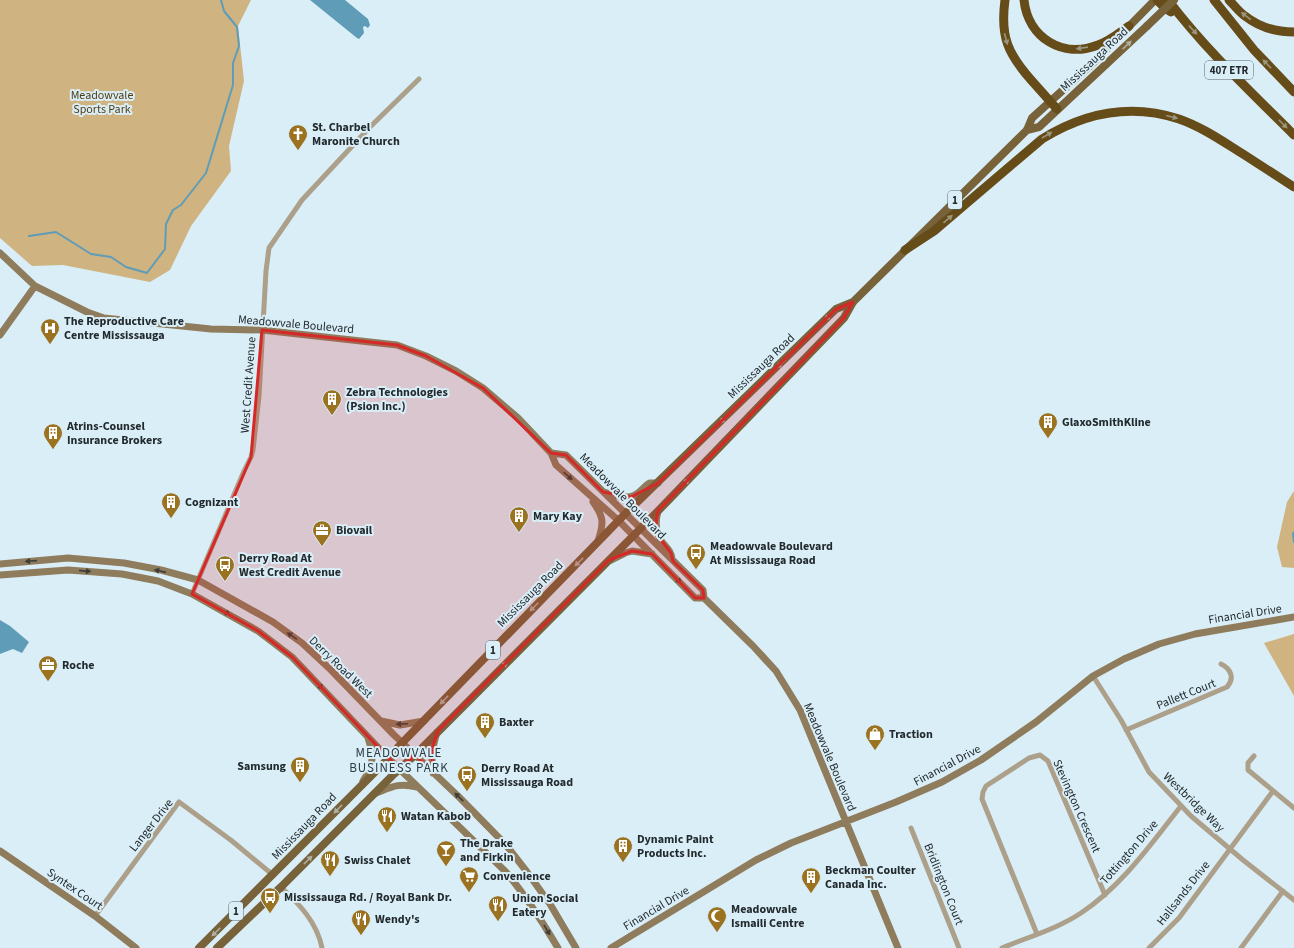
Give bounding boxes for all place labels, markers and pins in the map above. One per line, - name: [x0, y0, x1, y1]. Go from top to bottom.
- place label: St. Charbel Maronite Church: [312, 119, 400, 150]
- church icon: St. Charbel Maronite Church: [287, 123, 309, 151]
- place label: The Reproductive Care Centre Mississauga: [64, 313, 184, 344]
- hospital icon: The Reproductive Care Centre Mississauga: [39, 317, 61, 345]
- place label: Zebra Technologies (Psion Inc.): [346, 384, 448, 415]
- building icon: Zebra Technologies (Psion Inc.): [321, 388, 343, 416]
- building icon: GlaxoSmithKline: [1037, 411, 1059, 439]
- place label: GlaxoSmithKline: [1062, 414, 1151, 431]
- place label: Atrins-Counsel Insurance Brokers: [66, 418, 162, 449]
- building icon: Atrins-Counsel Insurance Brokers: [42, 422, 64, 450]
- building icon: Cognizant: [160, 491, 182, 519]
- place label: Cognizant: [185, 494, 239, 511]
- building icon: Mary Kay: [508, 505, 530, 533]
- place label: Mary Kay: [533, 508, 583, 525]
- office icon: Biovail: [311, 519, 333, 547]
- place label: Biovail: [336, 522, 373, 539]
- place label: Meadowvale Boulevard At Mississauga Road: [709, 538, 833, 569]
- bus stop icon: Meadowvale Boulevard At Mississauga Road: [685, 542, 707, 570]
- place label: Derry Road At West Credit Avenue: [239, 550, 341, 581]
- bus stop icon: Derry Road At West Credit Avenue: [214, 554, 236, 582]
- office icon: Roche: [37, 654, 59, 682]
- place label: Roche: [62, 657, 95, 674]
- building icon: Baxter: [474, 711, 496, 739]
- place label: Baxter: [499, 714, 534, 731]
- shop icon: Traction: [864, 723, 886, 751]
- place label: Traction: [889, 726, 933, 743]
- building icon: Samsung: [289, 755, 311, 783]
- place label: Samsung: [237, 758, 287, 775]
- place label: Derry Road At Mississauga Road: [481, 760, 573, 791]
- bus stop icon: Derry Road At Mississauga Road: [456, 764, 478, 792]
- restaurant icon: Watan Kabob: [376, 805, 398, 833]
- place label: Watan Kabob: [401, 808, 471, 825]
- place label: Dynamic Paint Products Inc.: [637, 831, 714, 862]
- place label: The Drake and Firkin: [460, 835, 514, 866]
- building icon: Dynamic Paint Products Inc.: [612, 835, 634, 863]
- bar icon: The Drake and Firkin: [435, 839, 457, 867]
- restaurant icon: Swiss Chalet: [319, 849, 341, 877]
- place label: Swiss Chalet: [344, 852, 411, 869]
- place label: Beckman Coulter Canada Inc.: [825, 862, 916, 893]
- supermarket icon: Convenience: [458, 865, 480, 893]
- building icon: Beckman Coulter Canada Inc.: [800, 866, 822, 894]
- place label: Convenience: [483, 868, 551, 885]
- bus stop icon: Mississauga Rd. / Royal Bank Dr.: [259, 886, 281, 914]
- place label: Mississauga Rd. / Royal Bank Dr.: [284, 889, 452, 906]
- place label: Union Social Eatery: [512, 890, 579, 921]
- restaurant icon: Union Social Eatery: [487, 894, 509, 922]
- place label: Meadowvale Ismaili Centre: [731, 901, 805, 932]
- mosque icon: Meadowvale Ismaili Centre: [706, 905, 728, 933]
- restaurant icon: Wendy's: [350, 908, 372, 936]
- place label: Wendy's: [375, 911, 420, 928]

